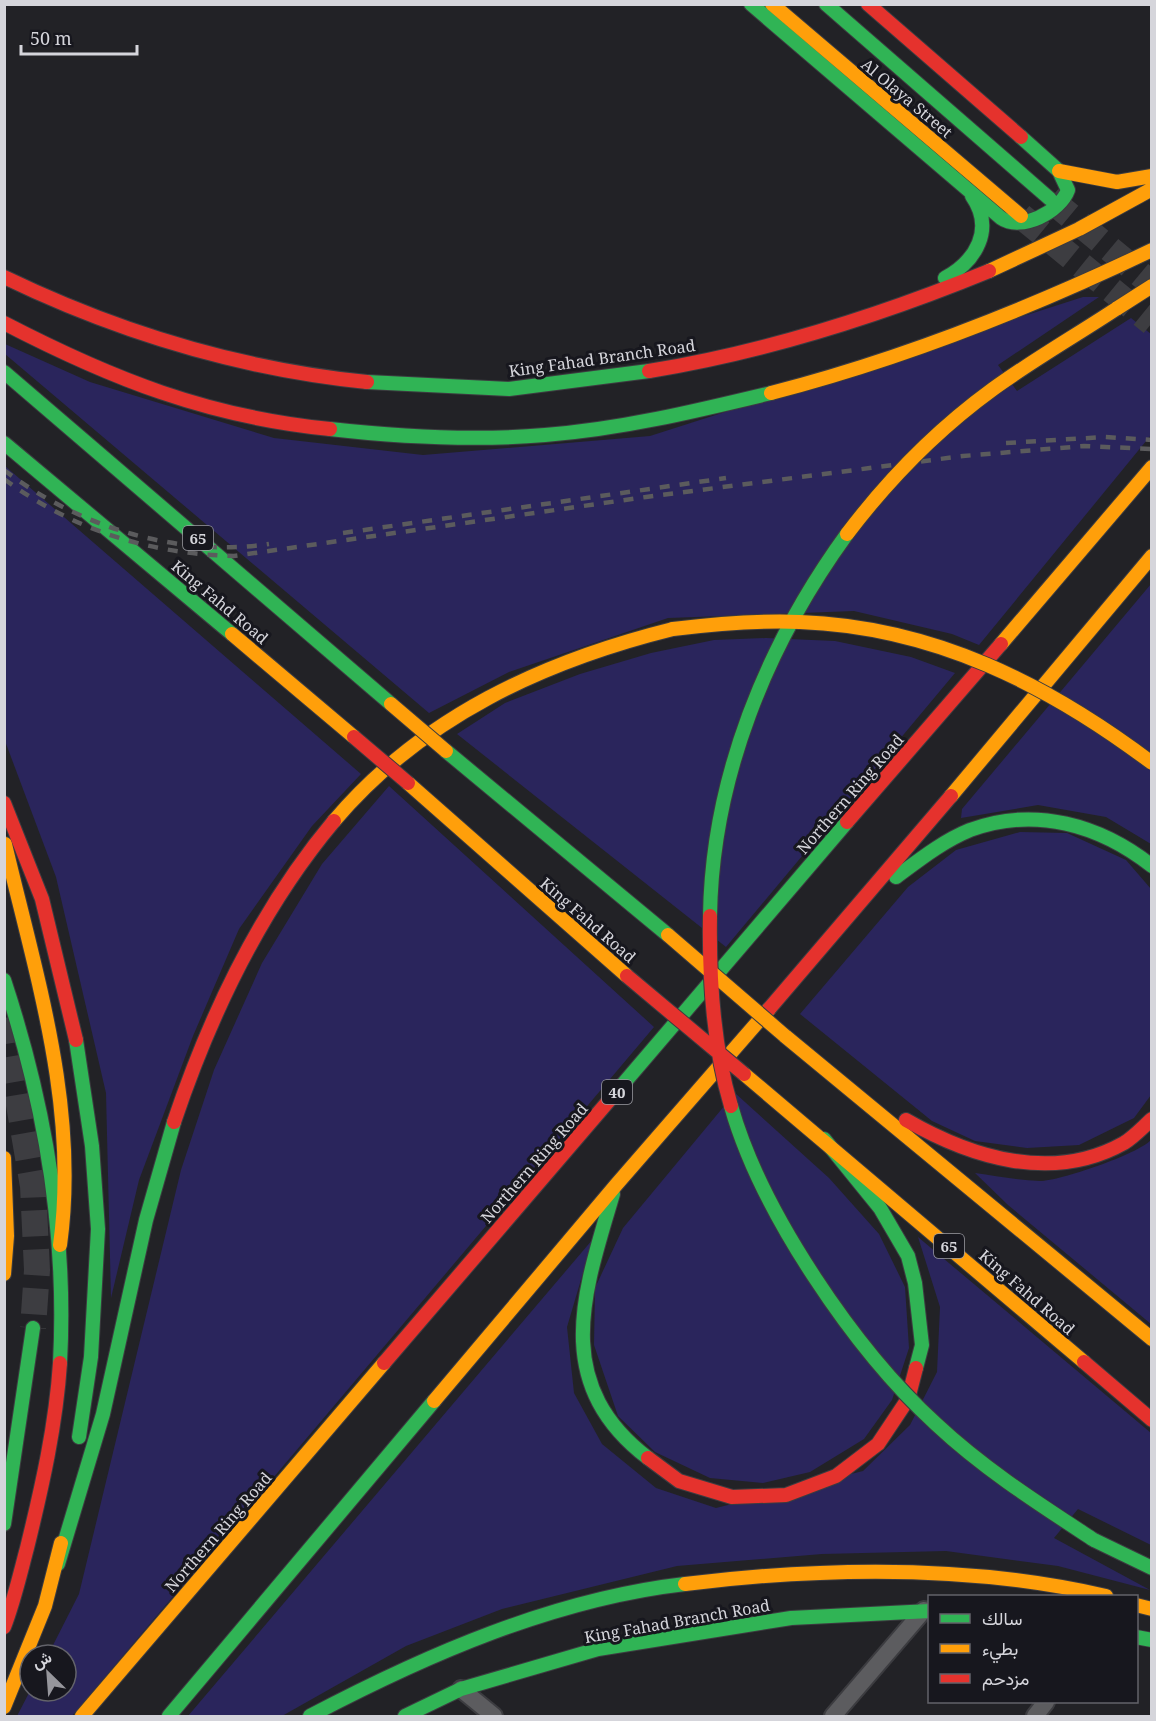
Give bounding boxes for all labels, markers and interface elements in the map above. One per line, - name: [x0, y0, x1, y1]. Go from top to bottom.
- scale bar: [21, 18, 136, 56]
- text: 50 m: [30, 26, 72, 50]
- street label: Al Olaya Street: [857, 53, 958, 143]
- street label: King Fahad Branch Road: [507, 334, 697, 382]
- road number: 65: [183, 526, 213, 550]
- street label: King Fahd Road: [167, 555, 273, 649]
- street label: Northern Ring Road: [792, 729, 908, 859]
- street label: King Fahd Road: [536, 872, 641, 968]
- road number: 40: [602, 1080, 632, 1104]
- street label: Northern Ring Road: [476, 1098, 592, 1228]
- road number: 65: [934, 1234, 964, 1258]
- street label: King Fahd Road: [975, 1244, 1080, 1340]
- street label: Northern Ring Road: [160, 1467, 276, 1597]
- street label: King Fahad Branch Road: [582, 1594, 772, 1648]
- legend: [928, 1595, 1138, 1703]
- text: سالك: [982, 1606, 1022, 1630]
- text: بطيء: [982, 1636, 1018, 1664]
- north arrow: [18, 1643, 78, 1703]
- text: ش: [28, 1645, 55, 1673]
- text: مزدحم: [982, 1666, 1029, 1691]

